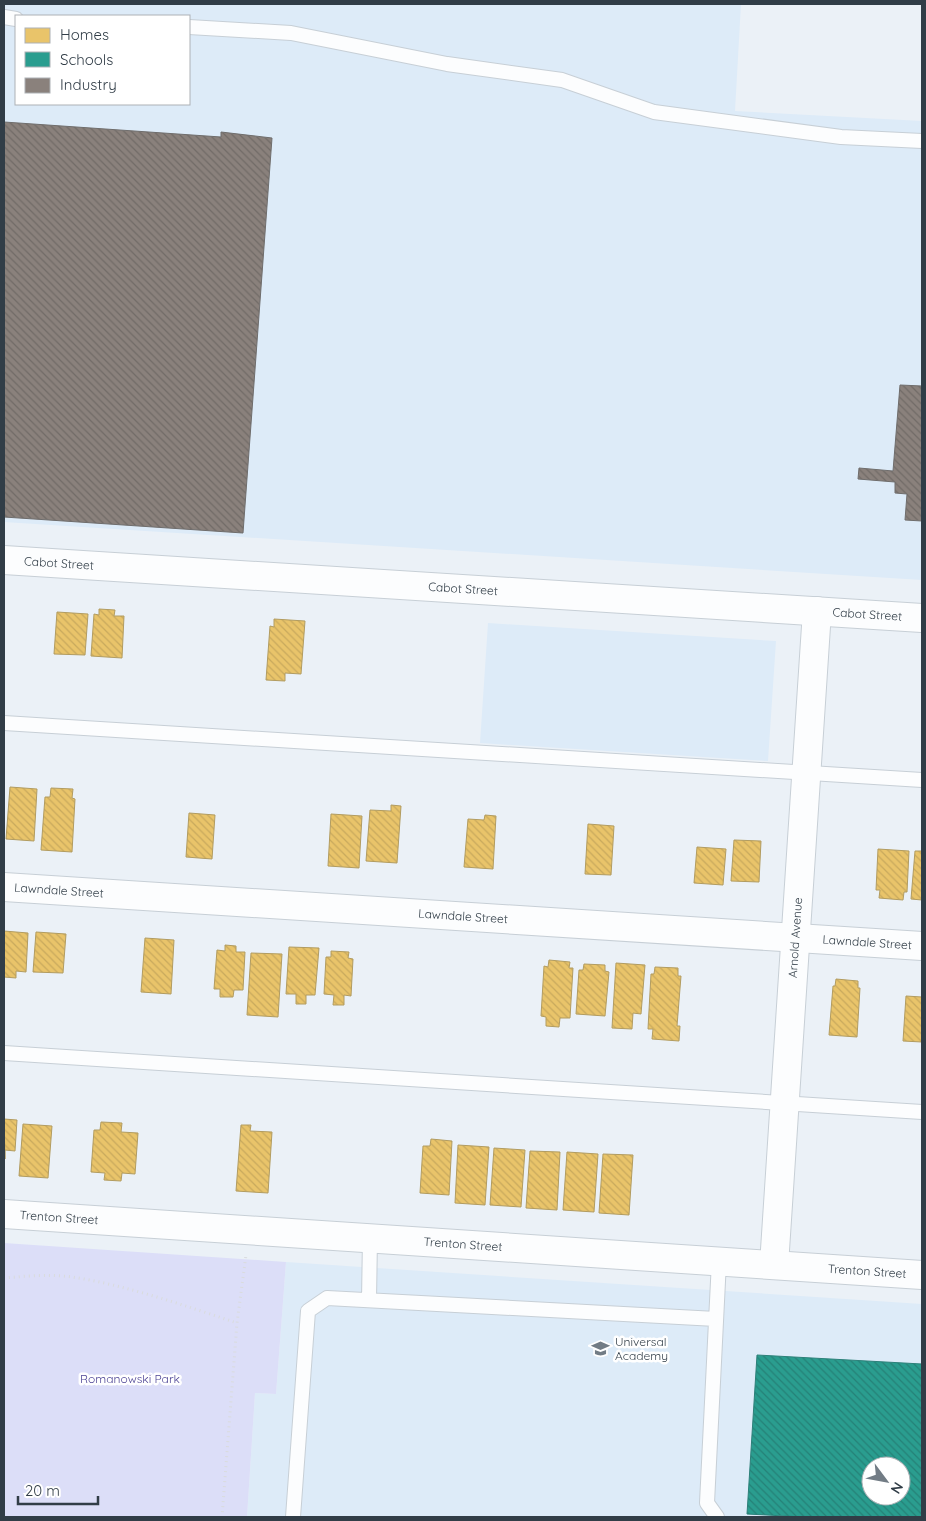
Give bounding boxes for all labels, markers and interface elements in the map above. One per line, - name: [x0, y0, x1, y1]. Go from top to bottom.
- legend: [15, 15, 190, 105]
- text: Homes: [60, 25, 109, 44]
- text: Schools: [60, 50, 113, 69]
- text: Industry: [60, 75, 117, 94]
- street label: Cabot Street: [24, 553, 94, 573]
- street label: Cabot Street: [428, 579, 498, 598]
- street label: Cabot Street: [832, 604, 903, 624]
- street label: Lawndale Street: [14, 880, 104, 900]
- street label: Arnold Avenue: [785, 897, 805, 979]
- street label: Lawndale Street: [418, 906, 508, 926]
- street label: Lawndale Street: [822, 932, 912, 952]
- street label: Trenton Street: [19, 1207, 99, 1227]
- street label: Trenton Street: [423, 1234, 503, 1254]
- street label: Trenton Street: [827, 1261, 907, 1281]
- place label: Universal Academy: [615, 1334, 668, 1363]
- school or university icon: Universal Academy: [591, 1339, 611, 1359]
- park label: Romanowski Park: [80, 1371, 180, 1386]
- north arrow: [861, 1456, 911, 1506]
- scale bar: [18, 1474, 98, 1506]
- text: N: [887, 1479, 907, 1497]
- text: 20 m: [25, 1481, 60, 1500]

